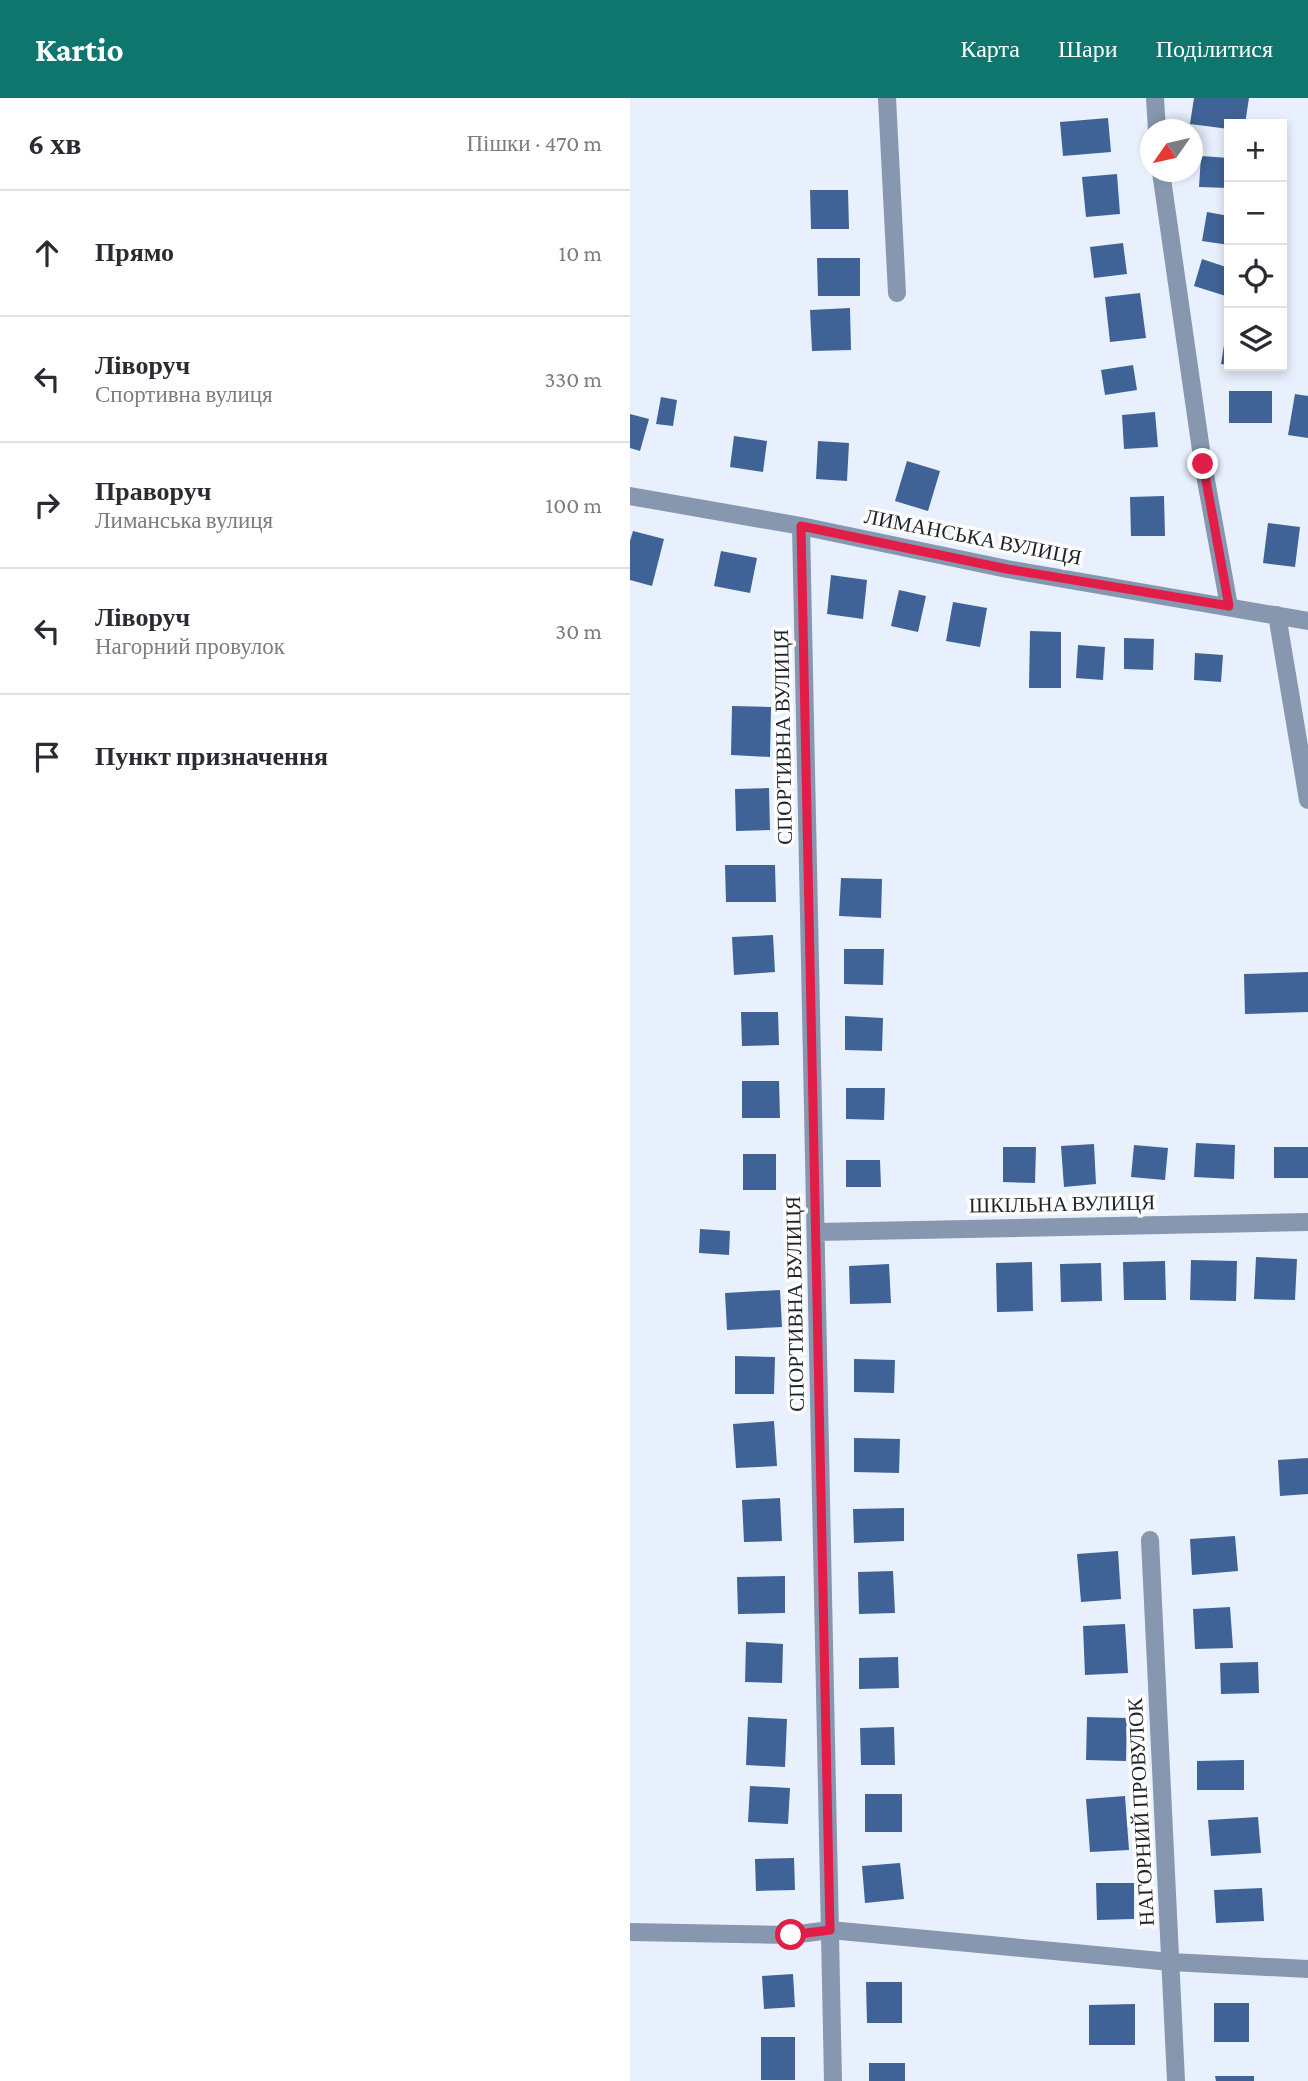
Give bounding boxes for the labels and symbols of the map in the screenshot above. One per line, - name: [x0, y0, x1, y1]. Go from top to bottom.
- north arrow: [1140, 119, 1203, 182]
- route end: [1187, 448, 1218, 479]
- street label: ЛИМАНСЬКА ВУЛИЦЯ: [862, 504, 1084, 570]
- street label: СПОРТИВНА ВУЛИЦЯ: [769, 629, 797, 845]
- street label: ШКІЛЬНА ВУЛИЦЯ: [969, 1190, 1155, 1218]
- street label: СПОРТИВНА ВУЛИЦЯ: [781, 1196, 809, 1412]
- street label: НАГОРНИЙ ПРОВУЛОК: [1123, 1696, 1159, 1927]
- route start: [775, 1919, 806, 1950]

